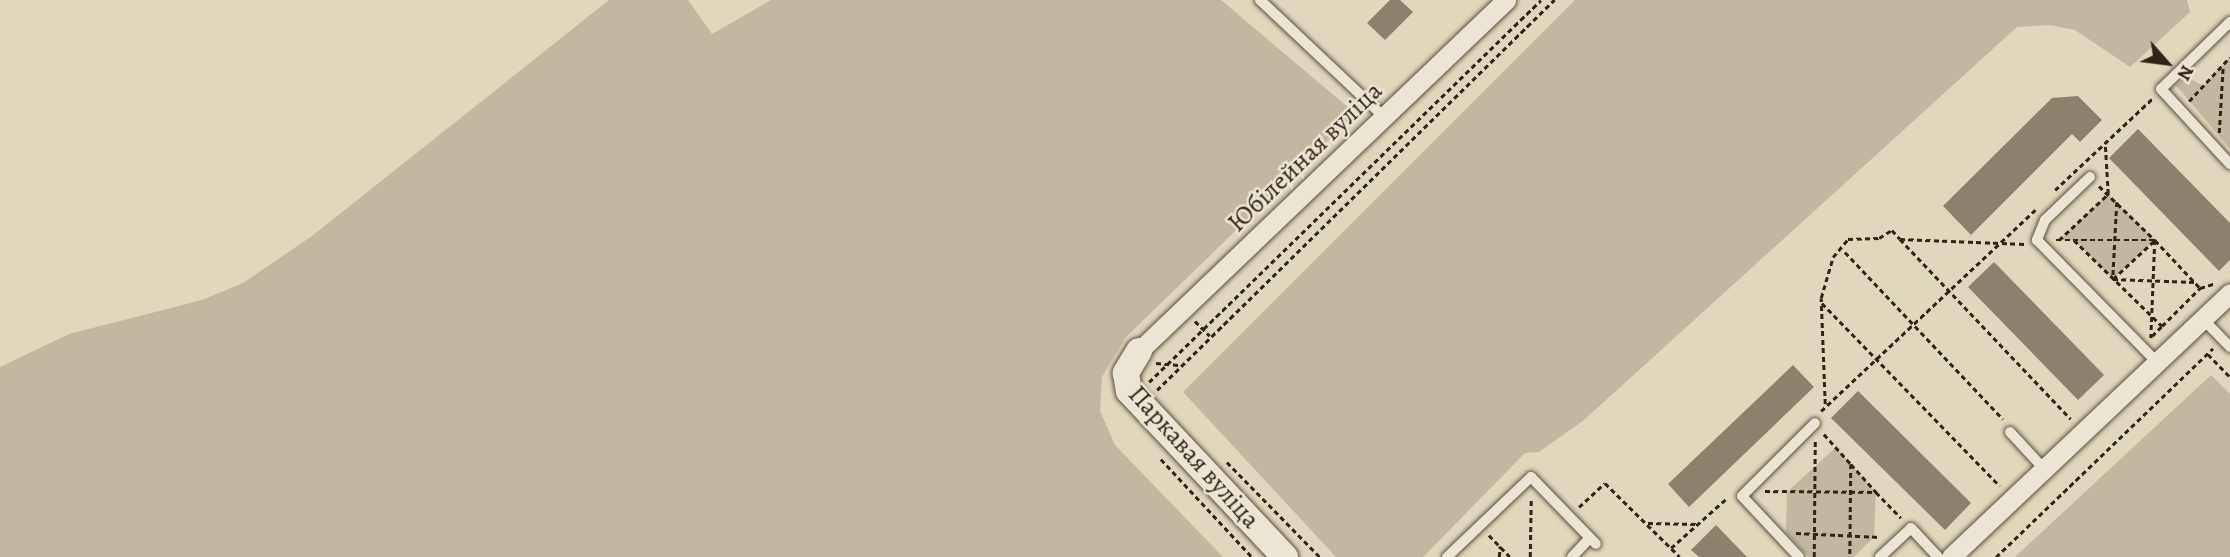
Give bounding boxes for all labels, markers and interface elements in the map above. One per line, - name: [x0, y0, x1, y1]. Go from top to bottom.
- north arrow: [2132, 28, 2202, 98]
- text: N: [2171, 61, 2200, 85]
- street label: Юбілейная вуліца: [1221, 75, 1389, 239]
- street label: Паркавая вуліца: [1122, 379, 1266, 535]

